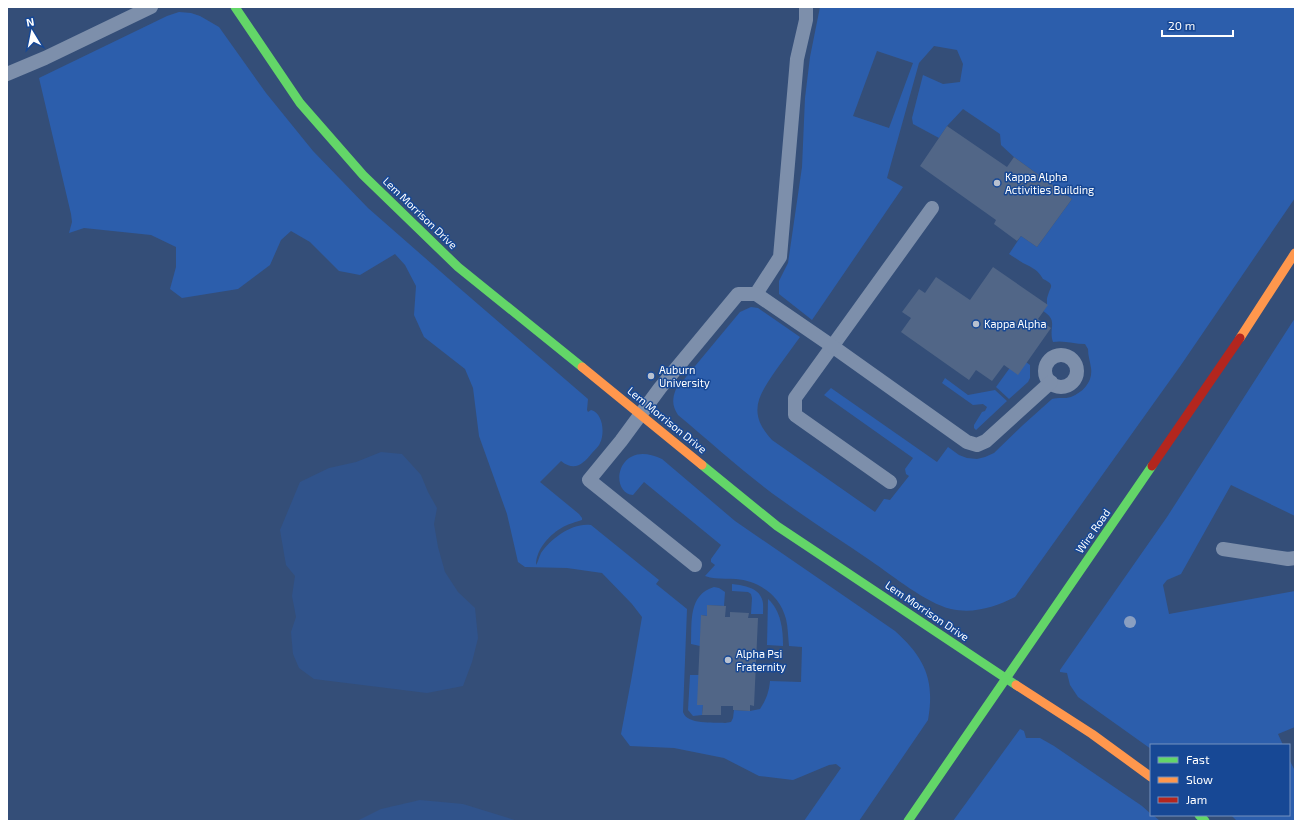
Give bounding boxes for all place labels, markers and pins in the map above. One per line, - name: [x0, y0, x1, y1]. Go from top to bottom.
- place label: Kappa Alpha Activities Building: [1005, 170, 1094, 196]
- marker: Kappa Alpha Activities Building: [992, 178, 1002, 188]
- place label: Kappa Alpha: [984, 317, 1046, 330]
- marker: Kappa Alpha: [971, 319, 981, 329]
- place label: Auburn University: [659, 363, 710, 389]
- marker: Auburn University: [646, 371, 656, 381]
- place label: Alpha Psi Fraternity: [736, 647, 786, 673]
- marker: Alpha Psi Fraternity: [723, 655, 733, 665]

